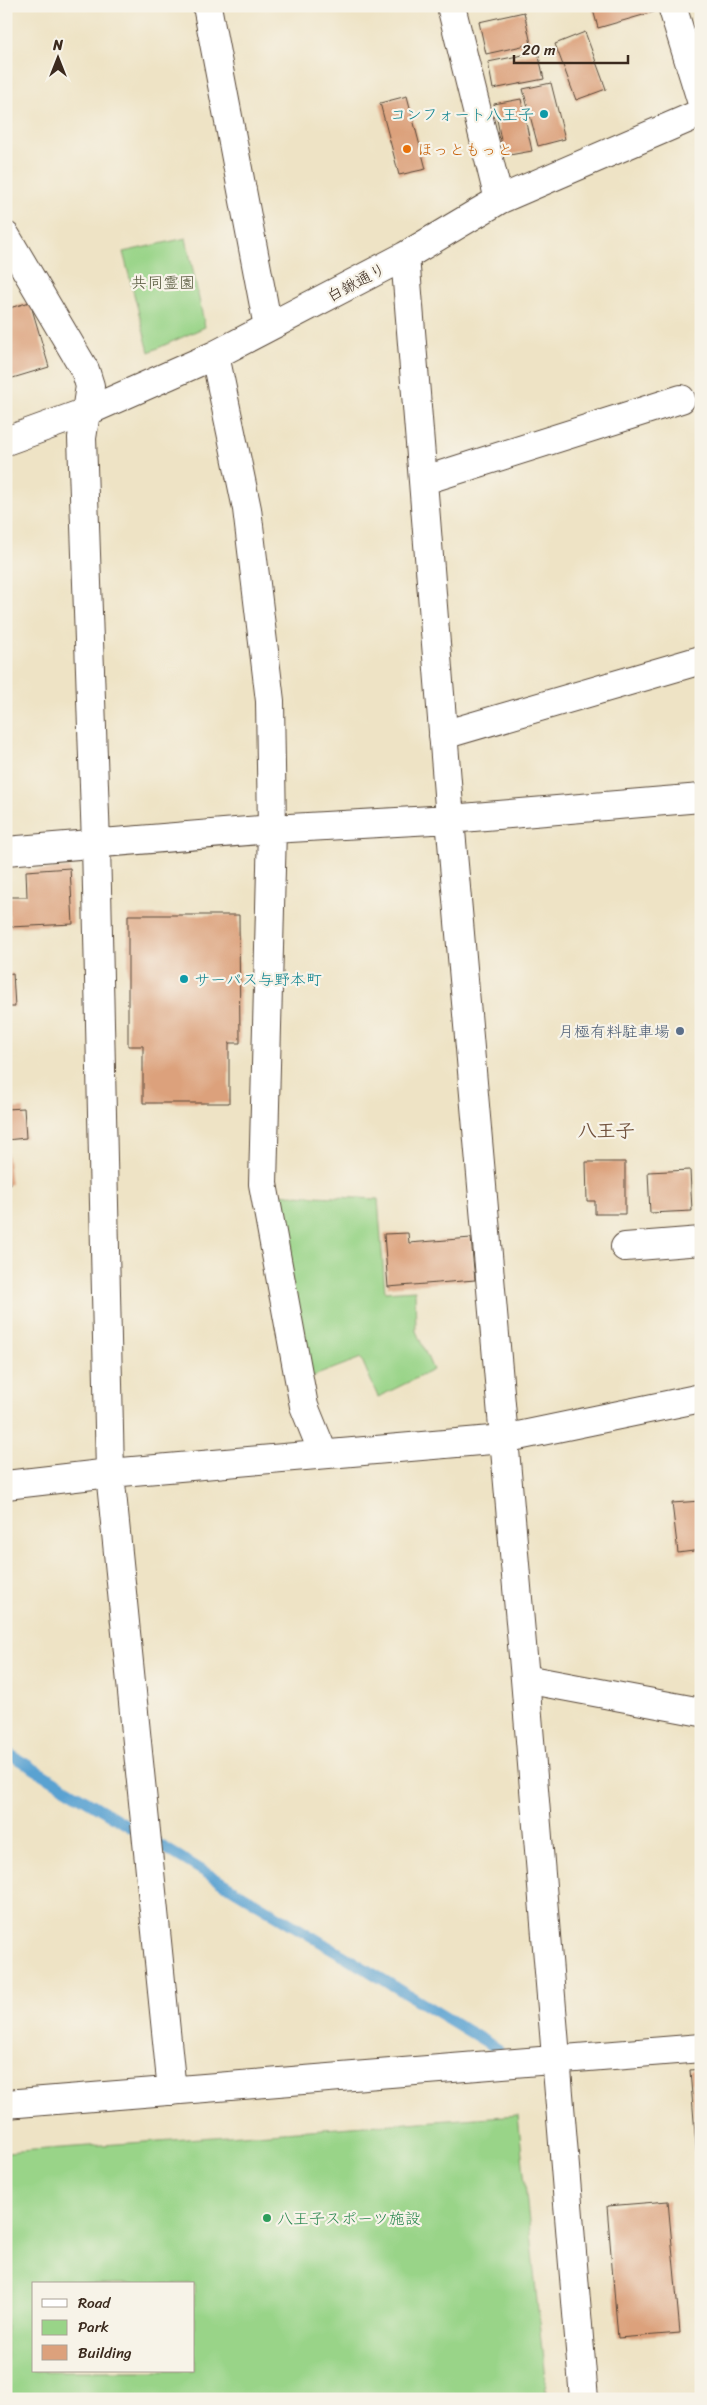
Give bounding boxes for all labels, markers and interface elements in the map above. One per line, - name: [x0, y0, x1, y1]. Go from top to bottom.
- north arrow: [32, 32, 82, 82]
- scale bar: [514, 32, 628, 64]
- text: N: [52, 33, 63, 58]
- text: 20 m: [522, 37, 556, 63]
- place label: コンフォート八王子: [390, 100, 534, 129]
- marker: コンフォート八王子: [538, 108, 550, 120]
- place label: ほっともっと: [417, 135, 513, 164]
- marker: ほっともっと: [401, 143, 413, 155]
- street label: 白鍬通り: [321, 255, 391, 310]
- park label: 共同霊園: [131, 268, 195, 297]
- place label: サーパス与野本町: [194, 965, 322, 994]
- marker: サーパス与野本町: [178, 973, 190, 985]
- place label: 月極有料駐車場: [558, 1017, 670, 1046]
- marker: 月極有料駐車場: [674, 1025, 686, 1037]
- district label: 八王子: [577, 1114, 635, 1147]
- place label: 八王子スポーツ施設: [277, 2204, 421, 2233]
- marker: 八王子スポーツ施設: [261, 2212, 273, 2224]
- legend: [32, 2282, 195, 2372]
- text: Road: [78, 2290, 111, 2316]
- text: Park: [78, 2314, 109, 2340]
- text: Building: [78, 2340, 132, 2366]

